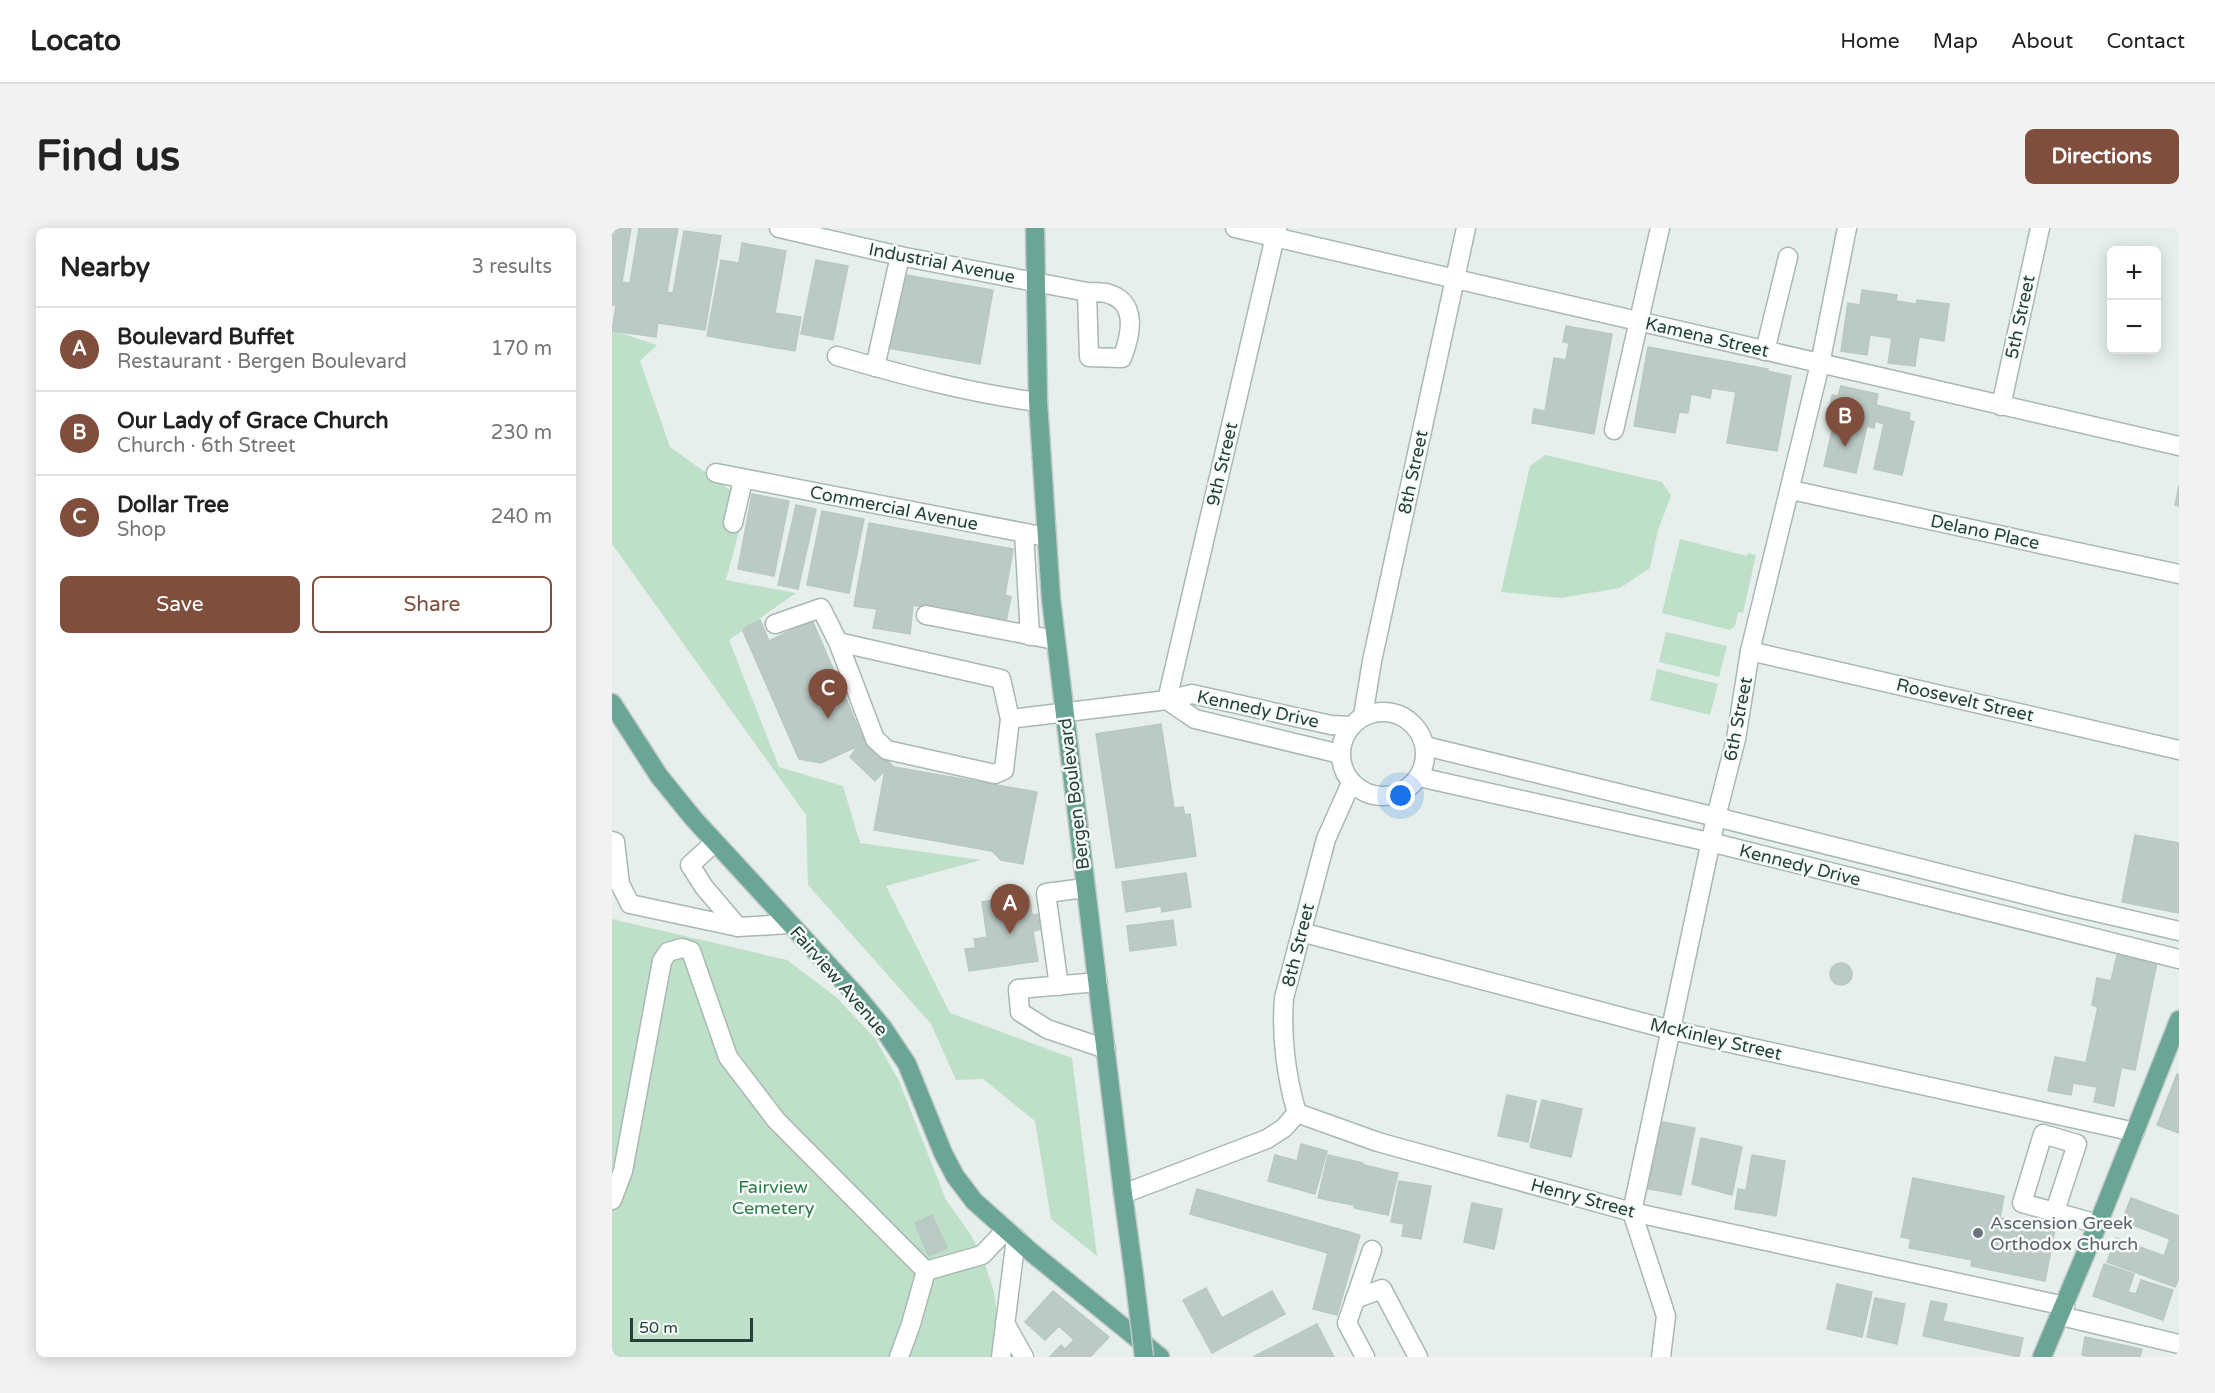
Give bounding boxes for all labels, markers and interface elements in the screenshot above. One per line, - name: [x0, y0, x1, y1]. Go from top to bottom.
- text: Locato: [30, 24, 121, 58]
- text: Home: [1840, 29, 1900, 54]
- text: Map: [1933, 29, 1978, 54]
- text: About: [2011, 29, 2073, 54]
- text: Contact: [2106, 29, 2185, 54]
- button: Directions: [2025, 129, 2179, 184]
- text: Find us: [36, 131, 180, 182]
- street label: Industrial Avenue: [867, 238, 1017, 288]
- map controls: [2107, 246, 2161, 354]
- button: +: [2107, 246, 2161, 300]
- text: Nearby: [60, 252, 150, 283]
- text: 3 results: [472, 255, 552, 279]
- street label: 5th Street: [2000, 273, 2040, 361]
- button: −: [2107, 300, 2161, 354]
- street label: Kamena Street: [1643, 312, 1771, 362]
- text: Boulevard Buffet: [117, 324, 294, 350]
- text: A: [72, 337, 87, 361]
- text: 170 m: [491, 337, 552, 361]
- text: Restaurant · Bergen Boulevard: [117, 350, 407, 374]
- pin: B: [1826, 398, 1864, 447]
- text: Our Lady of Grace Church: [117, 408, 389, 434]
- street label: 9th Street: [1202, 420, 1242, 508]
- text: B: [73, 421, 86, 445]
- text: 230 m: [491, 421, 552, 445]
- street label: 8th Street: [1393, 428, 1433, 516]
- text: Church · 6th Street: [117, 434, 296, 458]
- street label: Commercial Avenue: [808, 481, 980, 535]
- text: Dollar Tree: [117, 492, 229, 518]
- text: C: [73, 505, 86, 529]
- text: 240 m: [491, 505, 552, 529]
- street label: Delano Place: [1929, 510, 2041, 554]
- text: Shop: [117, 518, 166, 542]
- button: Save: [60, 576, 300, 633]
- button: Share: [312, 576, 552, 633]
- pin: C: [808, 670, 848, 719]
- street label: Roosevelt Street: [1894, 673, 2036, 727]
- street label: 6th Street: [1719, 675, 1757, 763]
- street label: Kennedy Drive: [1195, 685, 1321, 733]
- street label: Bergen Boulevard: [1054, 717, 1094, 871]
- your location: [1386, 781, 1415, 810]
- street label: Kennedy Drive: [1737, 839, 1863, 891]
- pin: A: [990, 884, 1030, 934]
- street label: 8th Street: [1277, 901, 1319, 989]
- street label: Fairview Avenue: [785, 922, 893, 1040]
- street label: McKinley Street: [1648, 1013, 1784, 1065]
- street label: Henry Street: [1528, 1174, 1638, 1223]
- park label: Fairview Cemetery: [732, 1176, 815, 1219]
- place label: Ascension Greek Orthodox Church: [1990, 1212, 2138, 1255]
- marker: Ascension Greek Orthodox Church: [1971, 1226, 1985, 1240]
- scale bar: [630, 1315, 753, 1342]
- text: 50 m: [639, 1318, 678, 1338]

